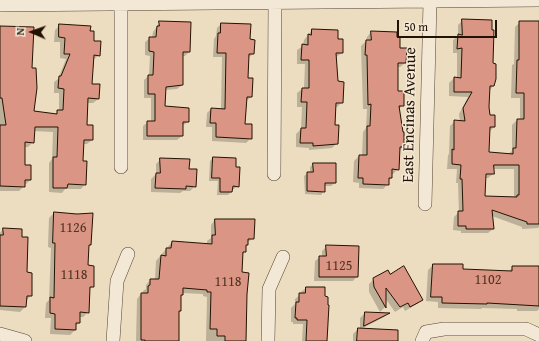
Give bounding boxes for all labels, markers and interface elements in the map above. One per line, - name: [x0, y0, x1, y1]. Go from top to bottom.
- north arrow: [12, 12, 52, 52]
- scale bar: [399, 12, 499, 38]
- text: 50 m: [404, 18, 428, 35]
- text: N: [12, 28, 28, 36]
- street label: East Encinas Avenue: [399, 47, 421, 183]
- house number: 1126: [60, 220, 86, 236]
- house number: 1125: [326, 258, 352, 274]
- house number: 1118: [61, 267, 87, 283]
- house number: 1102: [475, 272, 501, 288]
- house number: 1118: [215, 274, 241, 290]

